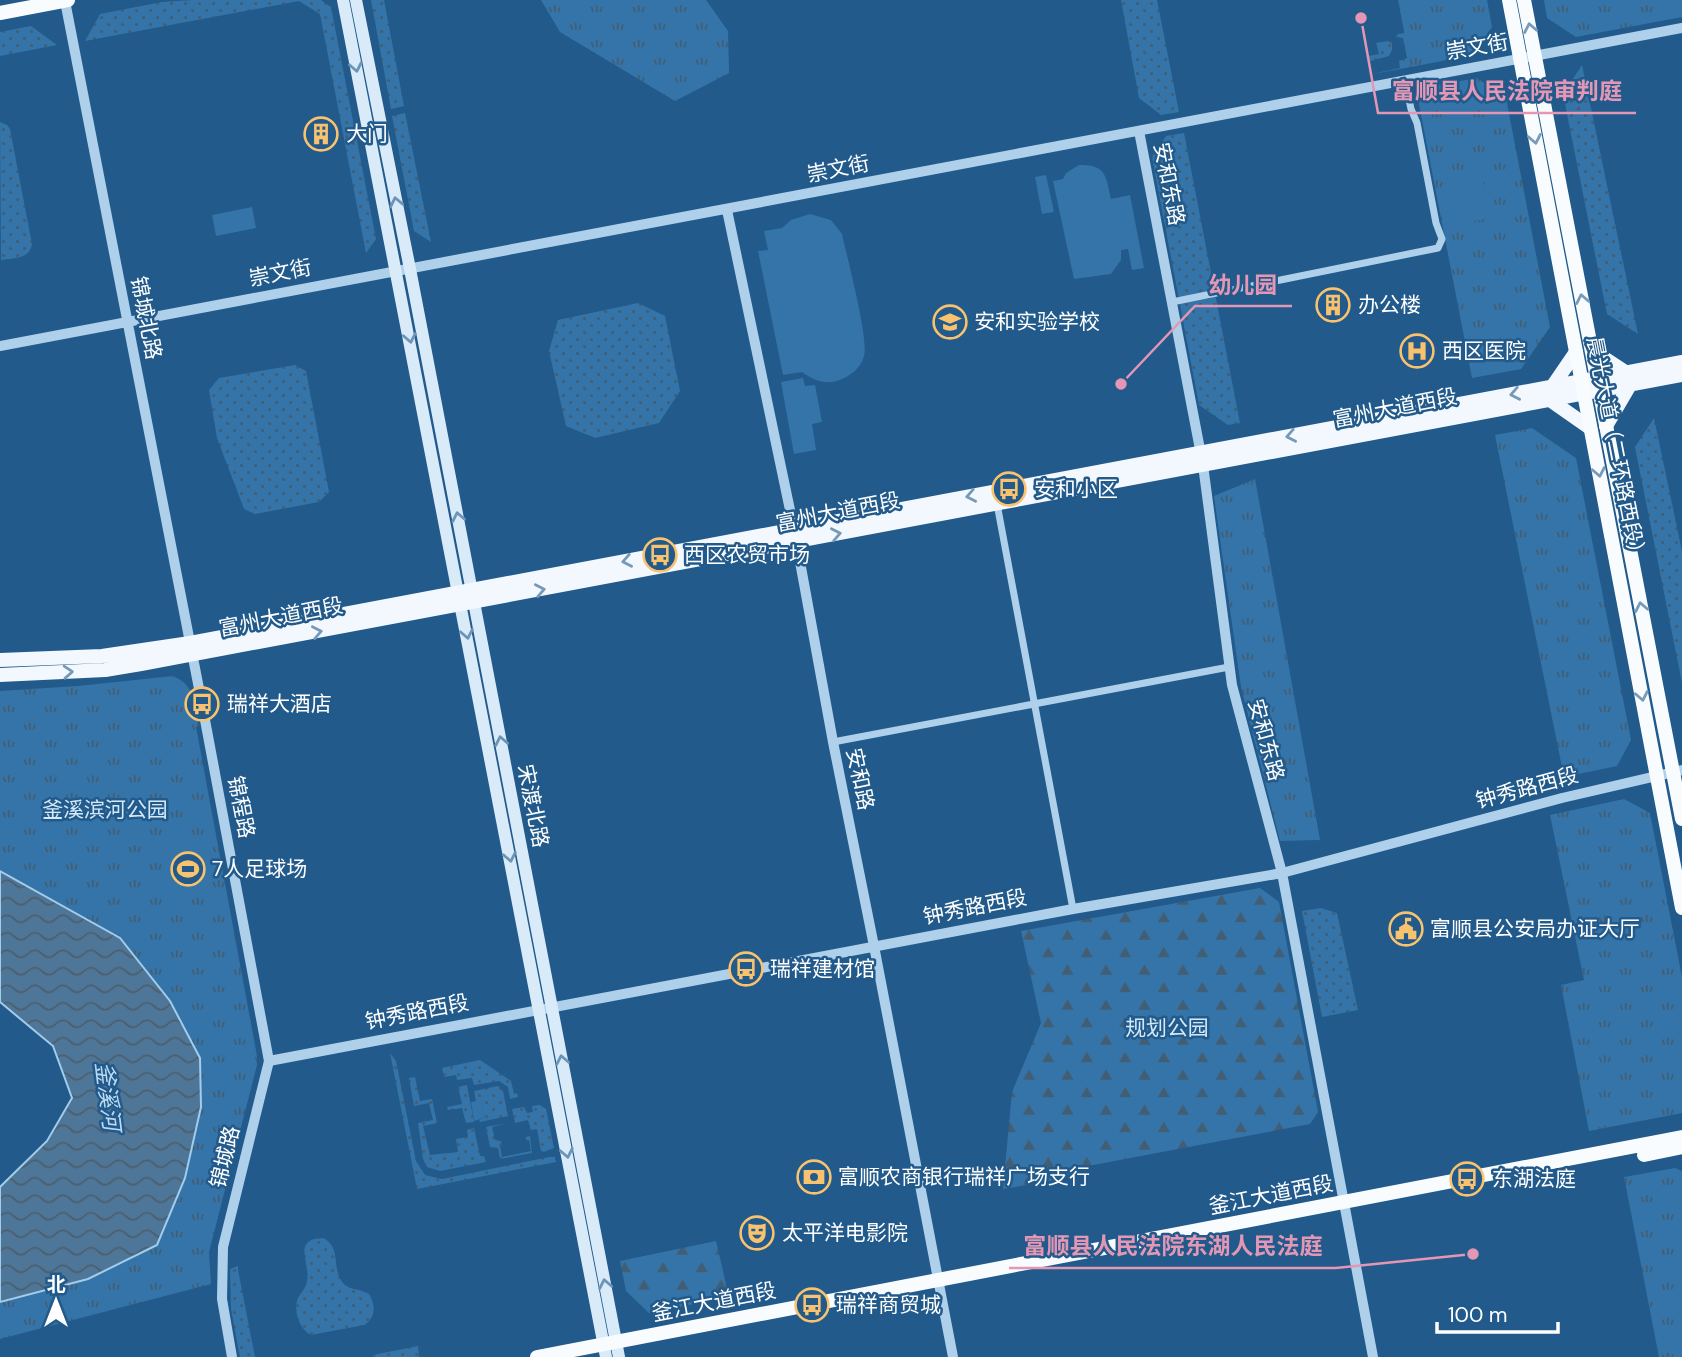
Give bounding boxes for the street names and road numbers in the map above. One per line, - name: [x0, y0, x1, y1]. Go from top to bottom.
- street label: 崇文街: [1444, 28, 1510, 66]
- street label: 安和东路: [1147, 140, 1191, 228]
- street label: 崇文街: [804, 149, 872, 189]
- street label: 崇文街: [246, 253, 314, 293]
- street label: 锦城北路: [124, 274, 168, 362]
- street label: 晨光大道（二环路西段）: [1580, 334, 1652, 566]
- street label: 富州大道西段: [1330, 382, 1460, 434]
- street label: 富州大道西段: [773, 486, 903, 538]
- street label: 富州大道西段: [216, 591, 346, 643]
- street label: 安和东路: [1242, 696, 1290, 784]
- street label: 安和路: [840, 745, 880, 813]
- street label: 钟秀路西段: [1473, 761, 1581, 815]
- street label: 宋渡北路: [511, 762, 555, 850]
- street label: 锦程路: [221, 773, 261, 841]
- street label: 钟秀路西段: [921, 883, 1029, 931]
- street label: 钟秀路西段: [363, 988, 471, 1036]
- street label: 锦城路: [204, 1123, 246, 1191]
- street label: 釜江大道西段: [1206, 1169, 1336, 1221]
- street label: 釜江大道西段: [649, 1276, 779, 1328]

